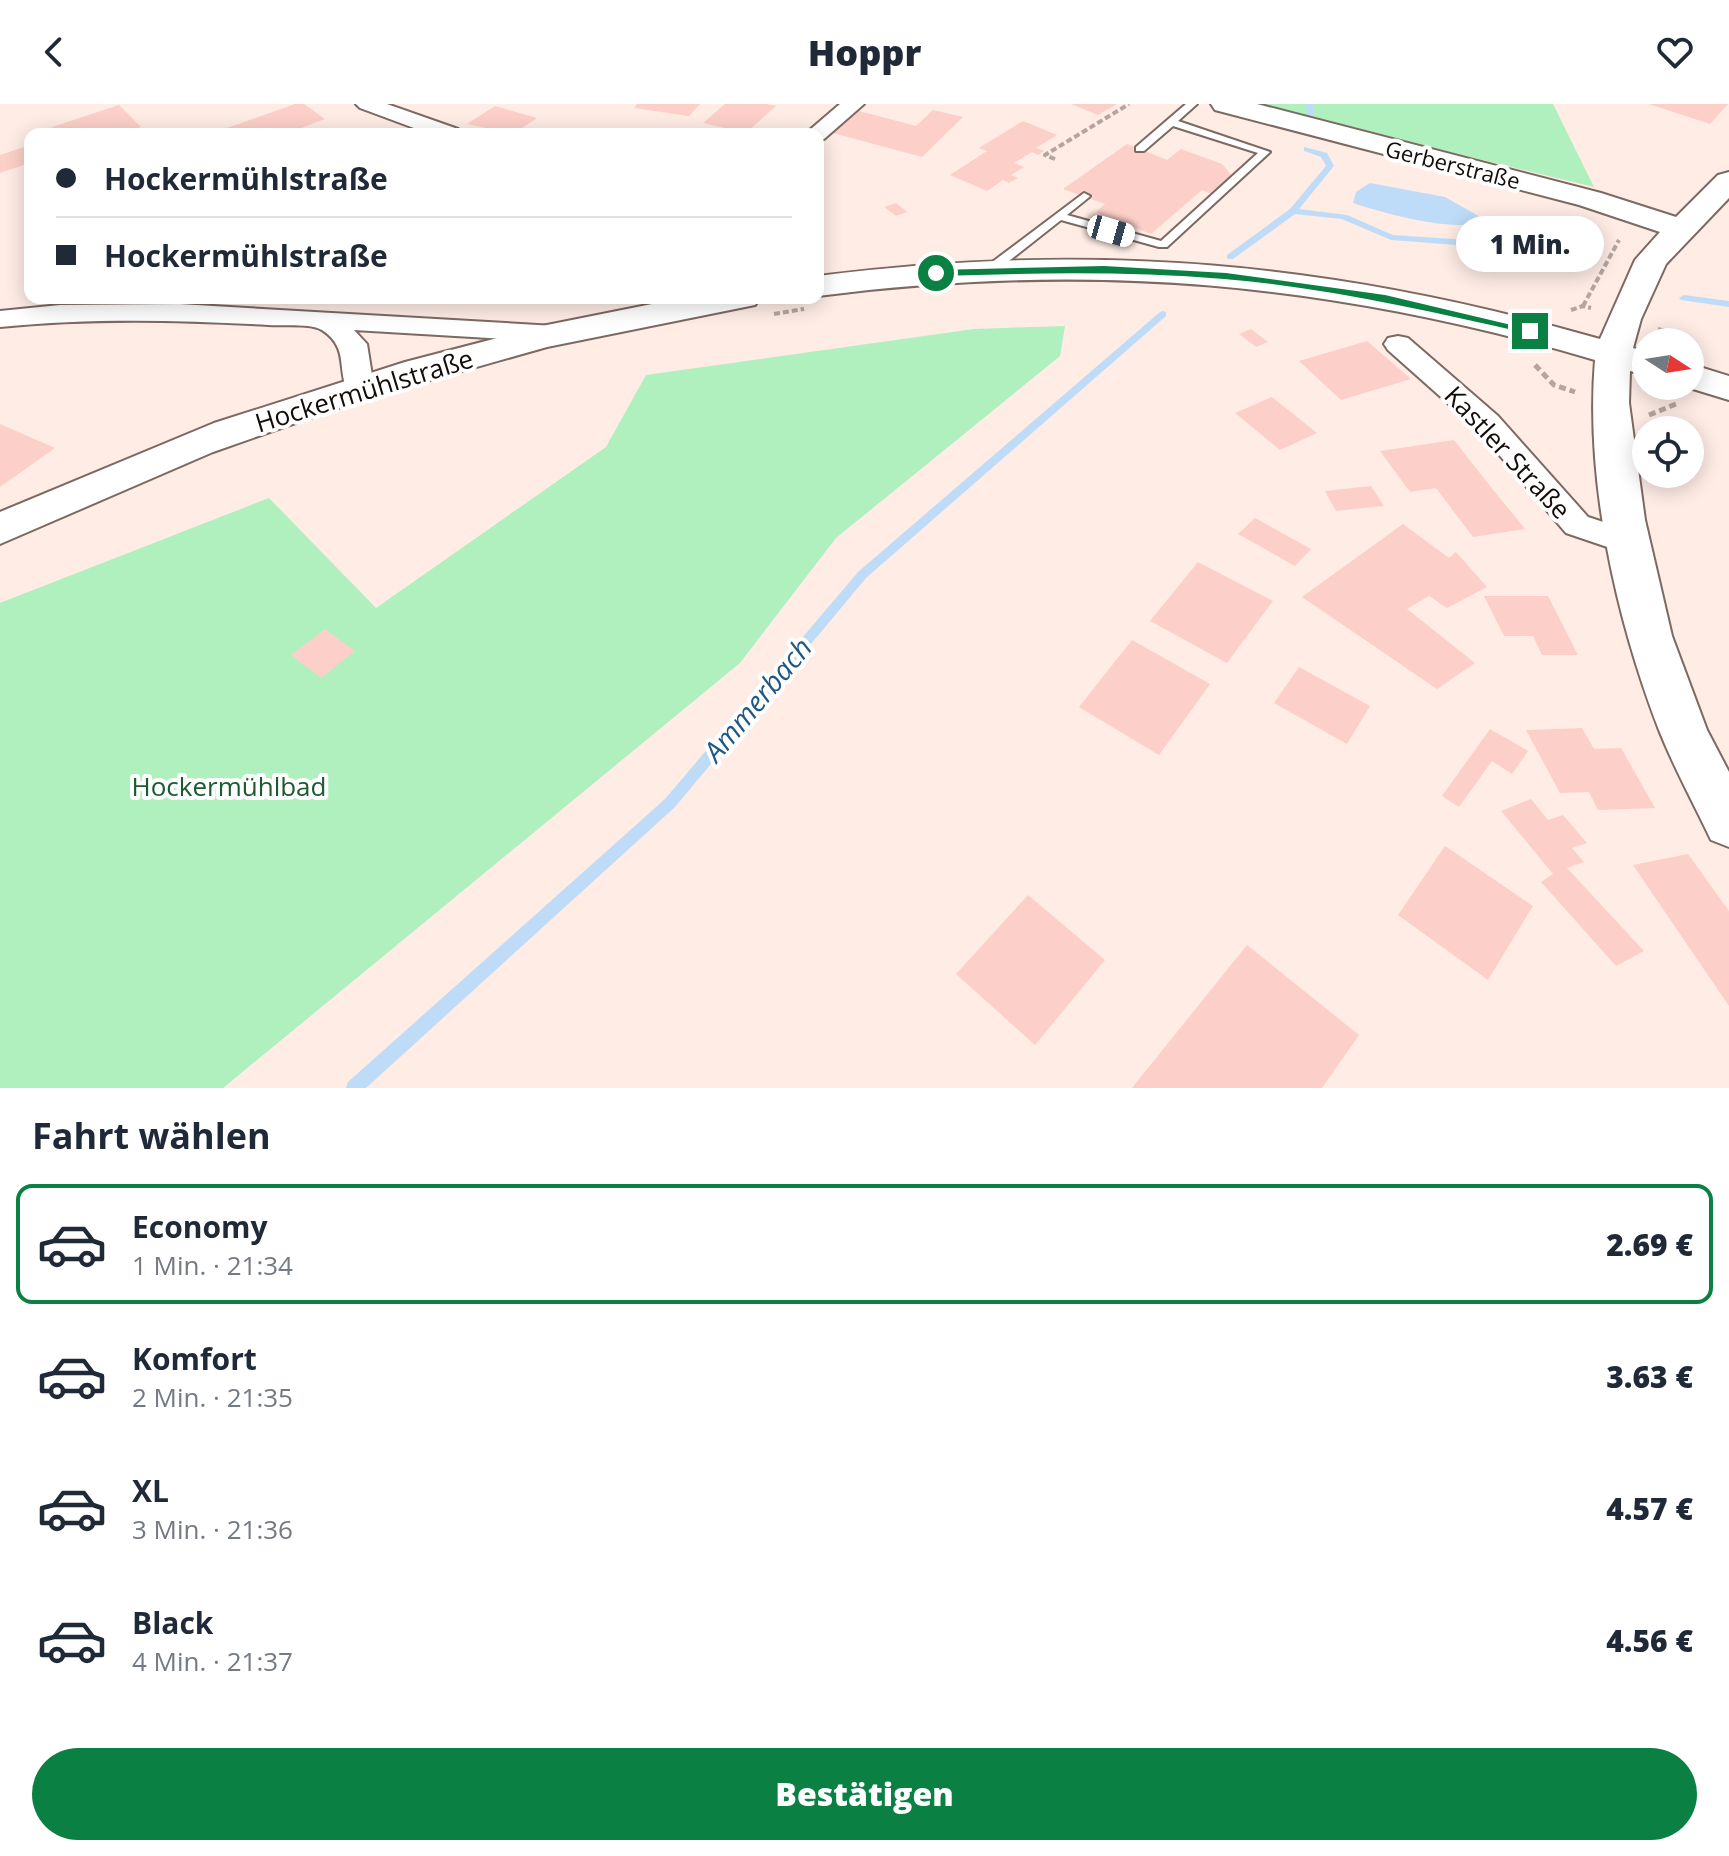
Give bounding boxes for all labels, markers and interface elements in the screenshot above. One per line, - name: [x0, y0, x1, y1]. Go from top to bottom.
- text: Hoppr: [808, 28, 921, 77]
- icon: back: [32, 30, 76, 74]
- icon: heart: [1653, 30, 1697, 74]
- street label: Gerberstraße: [1383, 133, 1523, 195]
- text: Hockermühlstraße: [104, 158, 388, 199]
- car: [1085, 213, 1137, 249]
- callout: 1 Min.: [1456, 215, 1604, 271]
- text: 1 Min.: [1490, 226, 1570, 262]
- text: Hockermühlstraße: [104, 235, 388, 276]
- route start: [918, 255, 954, 291]
- route end: [1512, 313, 1548, 349]
- north arrow: [1632, 328, 1704, 400]
- map controls: [1632, 328, 1704, 488]
- street label: Hockermühlstraße: [251, 340, 477, 440]
- street label: Kastler Straße: [1437, 378, 1579, 526]
- button: locate: [1632, 416, 1704, 488]
- water label: Ammerbach: [693, 629, 820, 770]
- park label: Hockermühlbad: [132, 768, 326, 804]
- text: Fahrt wählen: [32, 1111, 271, 1160]
- text: Economy: [132, 1206, 268, 1247]
- icon: car: [36, 1208, 108, 1280]
- text: 2.69 €: [1606, 1224, 1693, 1265]
- text: 1 Min. · 21:34: [132, 1247, 293, 1283]
- text: Komfort: [132, 1338, 257, 1379]
- icon: car: [36, 1340, 108, 1412]
- text: 3.63 €: [1606, 1356, 1693, 1397]
- text: 2 Min. · 21:35: [132, 1379, 293, 1415]
- text: XL: [132, 1470, 169, 1511]
- icon: car: [36, 1472, 108, 1544]
- text: 4.57 €: [1606, 1488, 1693, 1529]
- text: 3 Min. · 21:36: [132, 1511, 293, 1547]
- text: Black: [132, 1602, 213, 1643]
- icon: car: [36, 1604, 108, 1676]
- text: 4.56 €: [1606, 1620, 1693, 1661]
- text: 4 Min. · 21:37: [132, 1643, 293, 1679]
- button: Bestätigen: [32, 1748, 1697, 1840]

